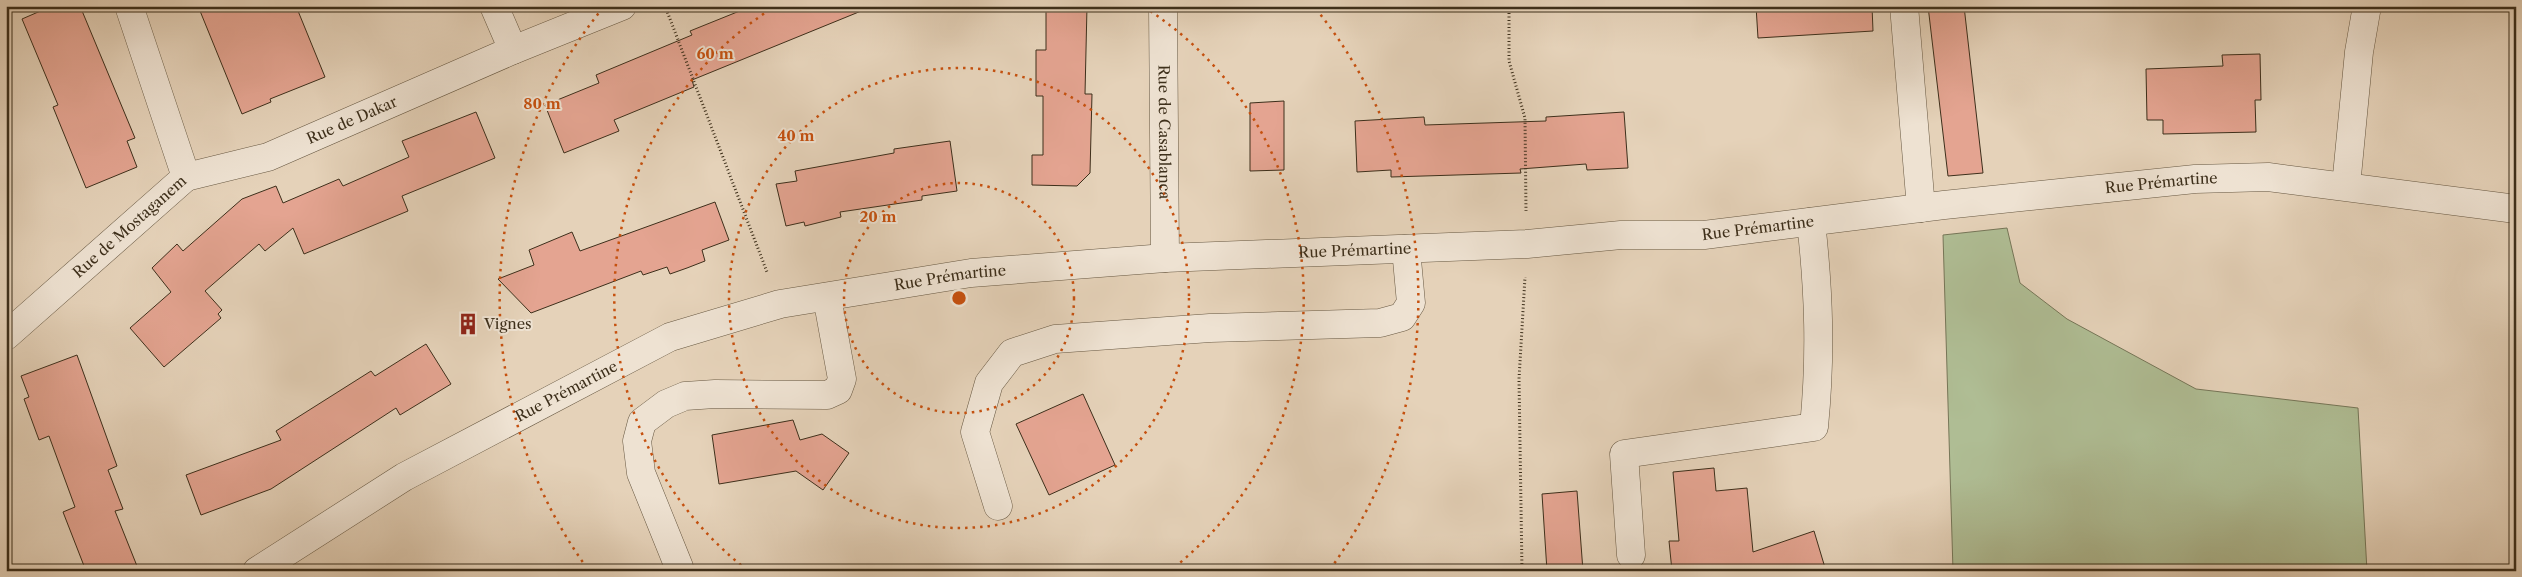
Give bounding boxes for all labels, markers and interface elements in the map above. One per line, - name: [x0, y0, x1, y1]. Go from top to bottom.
- text: 60 m: [696, 44, 734, 63]
- street label: Rue de Casablanca: [1154, 65, 1175, 200]
- street label: Rue de Dakar: [304, 92, 401, 148]
- text: 80 m: [523, 94, 561, 113]
- text: 40 m: [777, 126, 815, 145]
- street label: Rue Prémartine: [2104, 168, 2218, 197]
- street label: Rue de Mostaganem: [69, 171, 190, 282]
- text: 20 m: [859, 207, 897, 226]
- street label: Rue Prémartine: [1701, 211, 1815, 244]
- street label: Rue Prémartine: [1298, 238, 1412, 262]
- street label: Rue Prémartine: [892, 260, 1007, 294]
- centre of rings: [950, 289, 968, 307]
- building icon: Vignes: [455, 311, 481, 337]
- place label: Vignes: [483, 314, 532, 333]
- street label: Rue Prémartine: [512, 356, 621, 426]

